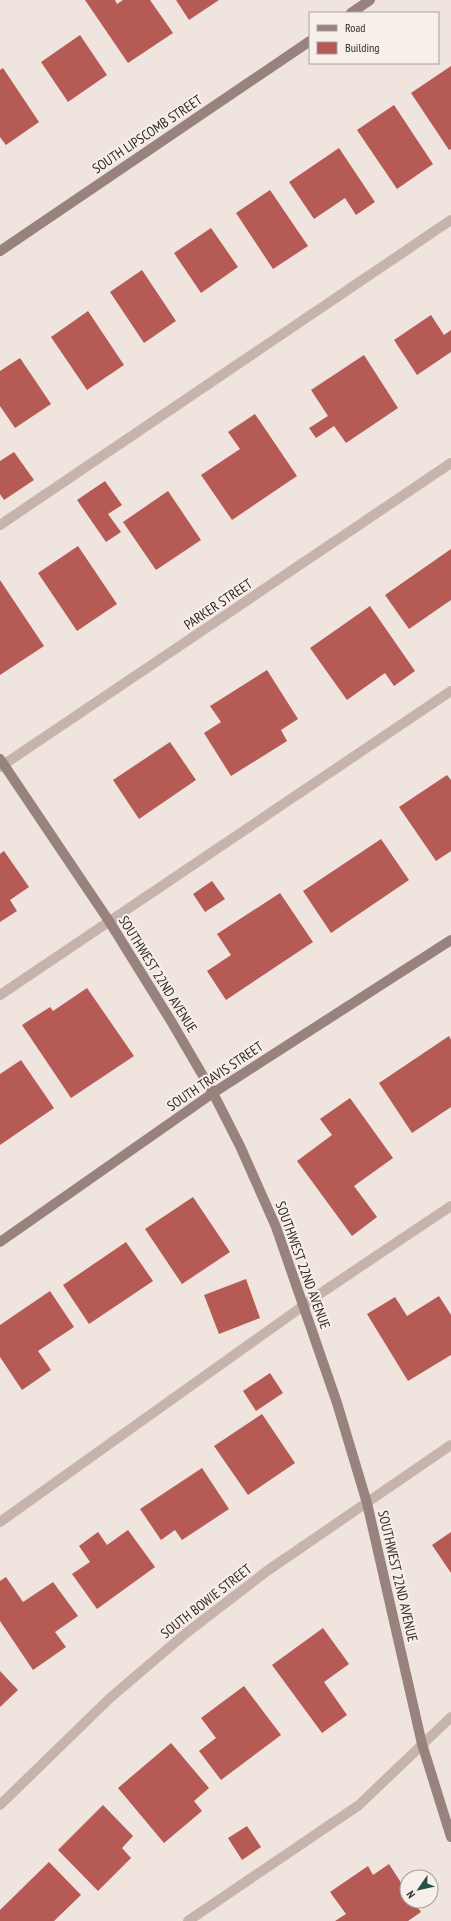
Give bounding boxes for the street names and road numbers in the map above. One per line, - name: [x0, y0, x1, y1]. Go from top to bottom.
- street label: SOUTH LIPSCOMB STREET: [89, 90, 206, 177]
- street label: PARKER STREET: [180, 574, 256, 633]
- street label: SOUTHWEST 22ND AVENUE: [115, 912, 201, 1036]
- street label: SOUTH TRAVIS STREET: [164, 1037, 267, 1115]
- street label: SOUTHWEST 22ND AVENUE: [272, 1199, 334, 1331]
- street label: SOUTHWEST 22ND AVENUE: [374, 1509, 422, 1643]
- street label: SOUTH BOWIE STREET: [157, 1559, 256, 1642]

